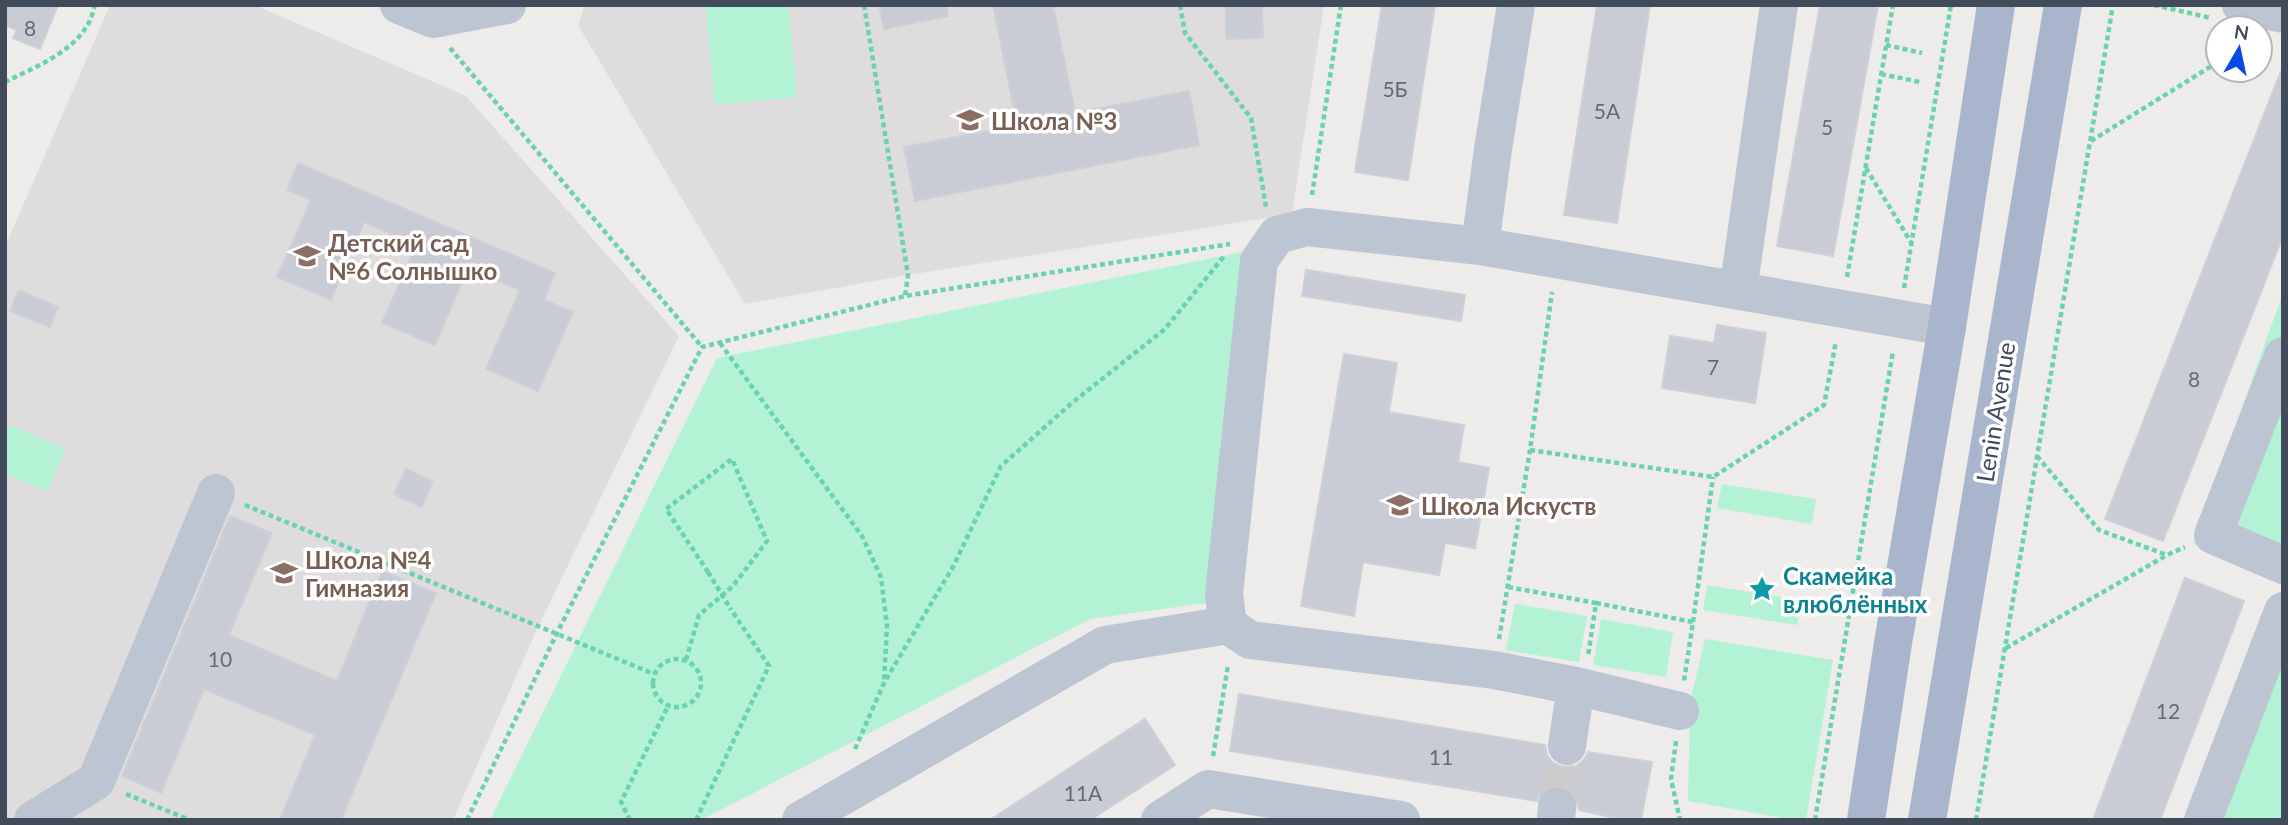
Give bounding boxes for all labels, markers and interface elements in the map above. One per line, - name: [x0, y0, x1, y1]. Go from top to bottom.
- north arrow: [2204, 14, 2274, 84]
- house number: 8: [24, 15, 36, 40]
- text: N: [2233, 19, 2251, 44]
- house number: 5Б: [1382, 76, 1408, 101]
- house number: 5А: [1594, 98, 1621, 123]
- school or university icon: Школа №3: [955, 105, 985, 135]
- place label: Школа №3: [991, 106, 1117, 135]
- house number: 5: [1821, 114, 1833, 139]
- place label: Детский сад №6 Солнышко: [328, 228, 497, 285]
- school or university icon: Детский сад №6 Солнышко: [292, 241, 322, 271]
- street label: Lenin Avenue: [1970, 340, 2020, 484]
- house number: 7: [1707, 354, 1719, 379]
- house number: 8: [2188, 366, 2200, 391]
- school or university icon: Школа Искуств: [1385, 490, 1415, 520]
- place label: Школа Искуств: [1421, 491, 1596, 520]
- place label: Школа №4 Гимназия: [305, 545, 432, 602]
- school or university icon: Школа №4 Гимназия: [269, 558, 299, 588]
- place label: Скамейка влюблённых: [1783, 561, 1928, 618]
- place icon: Скамейка влюблённых: [1747, 574, 1777, 604]
- house number: 10: [208, 646, 232, 671]
- house number: 12: [2156, 698, 2180, 723]
- house number: 11: [1429, 744, 1453, 769]
- house number: 11А: [1064, 780, 1103, 805]

